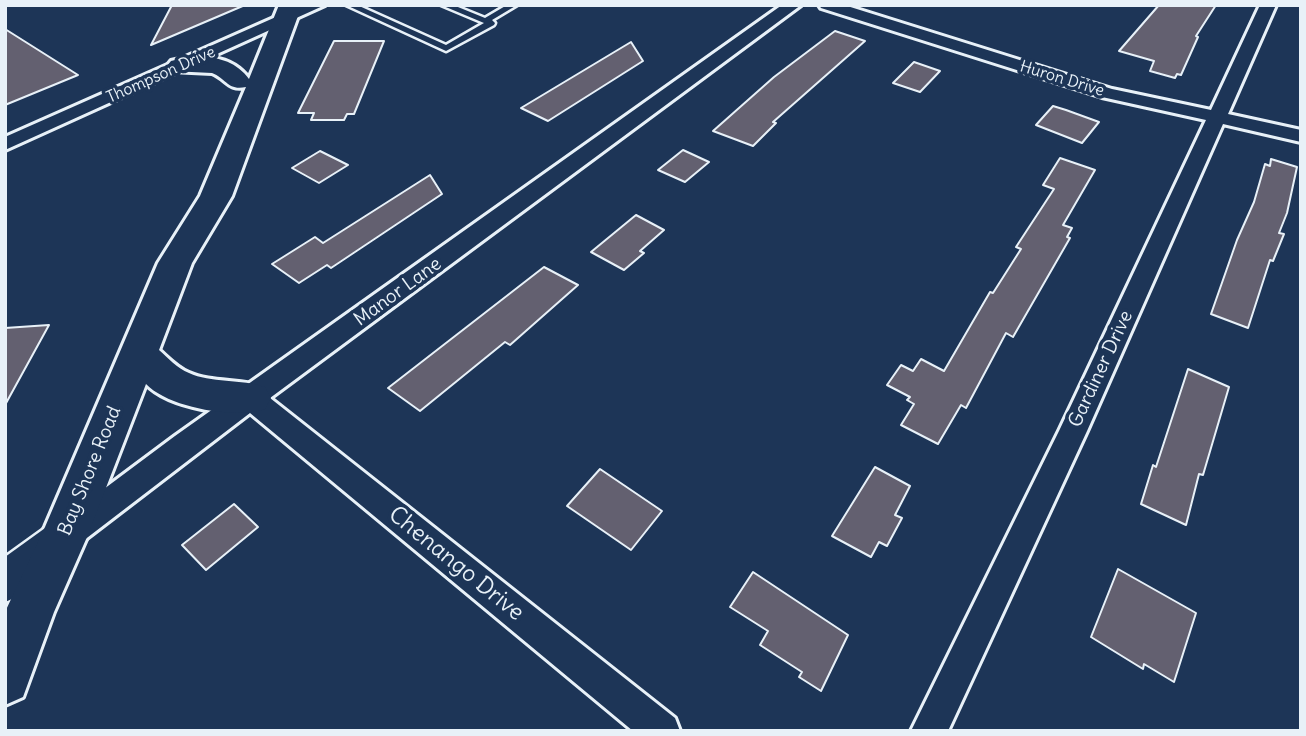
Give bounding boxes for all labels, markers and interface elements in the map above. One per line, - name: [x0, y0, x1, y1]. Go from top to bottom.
- street label: Thompson Drive: [104, 42, 218, 108]
- street label: Huron Drive: [1018, 57, 1106, 101]
- street label: Manor Lane: [350, 253, 446, 331]
- street label: Gardiner Drive: [1064, 307, 1138, 431]
- street label: Bay Shore Road: [54, 403, 126, 539]
- street label: Chenango Drive: [383, 501, 529, 627]

